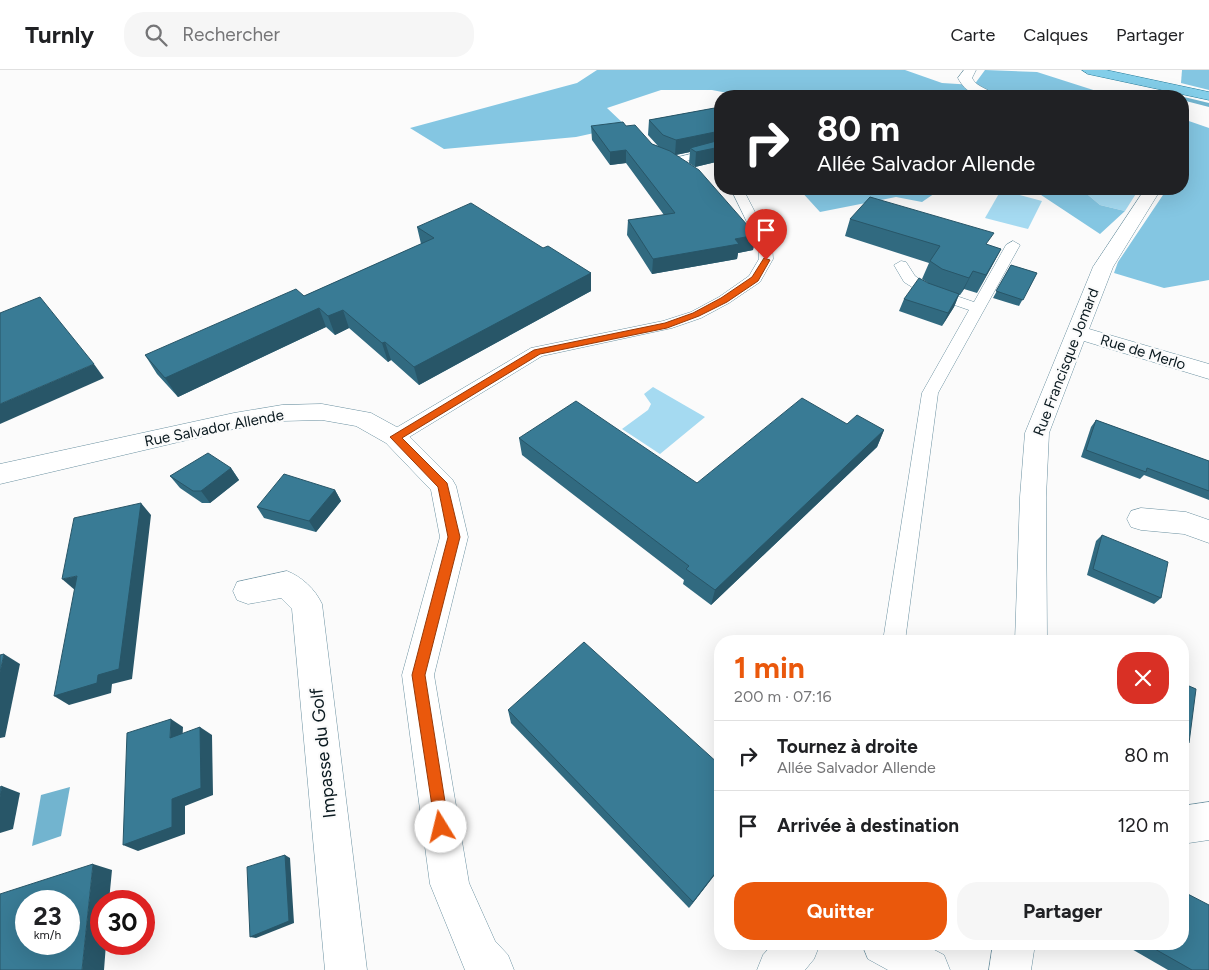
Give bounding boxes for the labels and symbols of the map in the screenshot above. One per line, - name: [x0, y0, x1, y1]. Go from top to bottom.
- pin: [745, 209, 787, 260]
- street label: Rue Francisque Jomard: [1029, 286, 1103, 438]
- street label: Rue de Merlo: [1098, 330, 1188, 374]
- street label: Rue Salvador Allende: [143, 406, 285, 450]
- street label: Impasse du Golf: [305, 686, 341, 819]
- position arrow: [414, 800, 466, 852]
- speed limit sign: 30: [90, 890, 155, 955]

